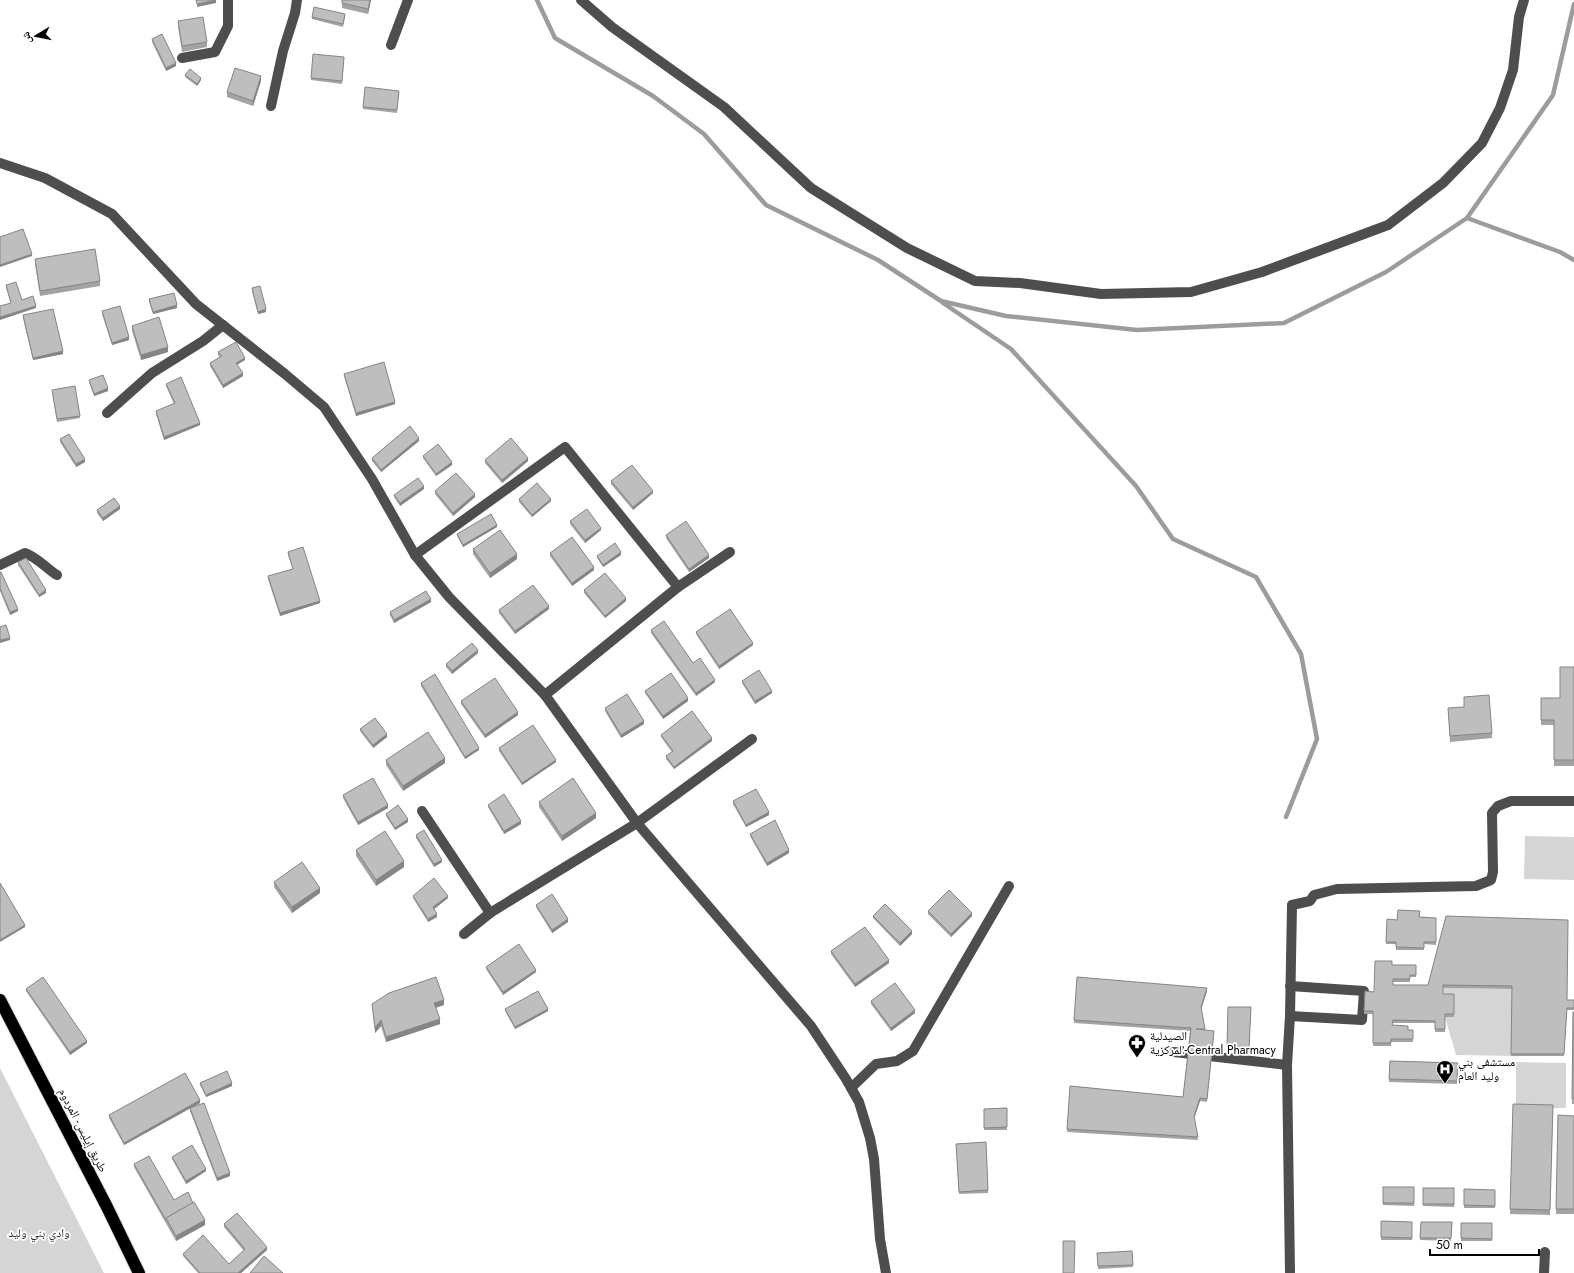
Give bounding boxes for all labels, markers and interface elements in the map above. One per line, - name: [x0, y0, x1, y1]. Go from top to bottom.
- north arrow: [16, 16, 56, 56]
- text: ش: [17, 30, 35, 45]
- place label: الصيدلية المركزية-Central Pharmacy: [1150, 1027, 1277, 1059]
- pharmacy icon: الصيدلية المركزية-Central Pharmacy: [1127, 1033, 1147, 1058]
- place label: مستشفى بني وليد العام: [1458, 1053, 1515, 1085]
- hospital icon: مستشفى بني وليد العام: [1435, 1059, 1455, 1084]
- street label: طريق إيليس- المردوم: [54, 1085, 112, 1175]
- park label: وادي بني وليد: [8, 1224, 70, 1243]
- scale bar: [1430, 1231, 1539, 1257]
- text: 50 m: [1436, 1236, 1463, 1254]

